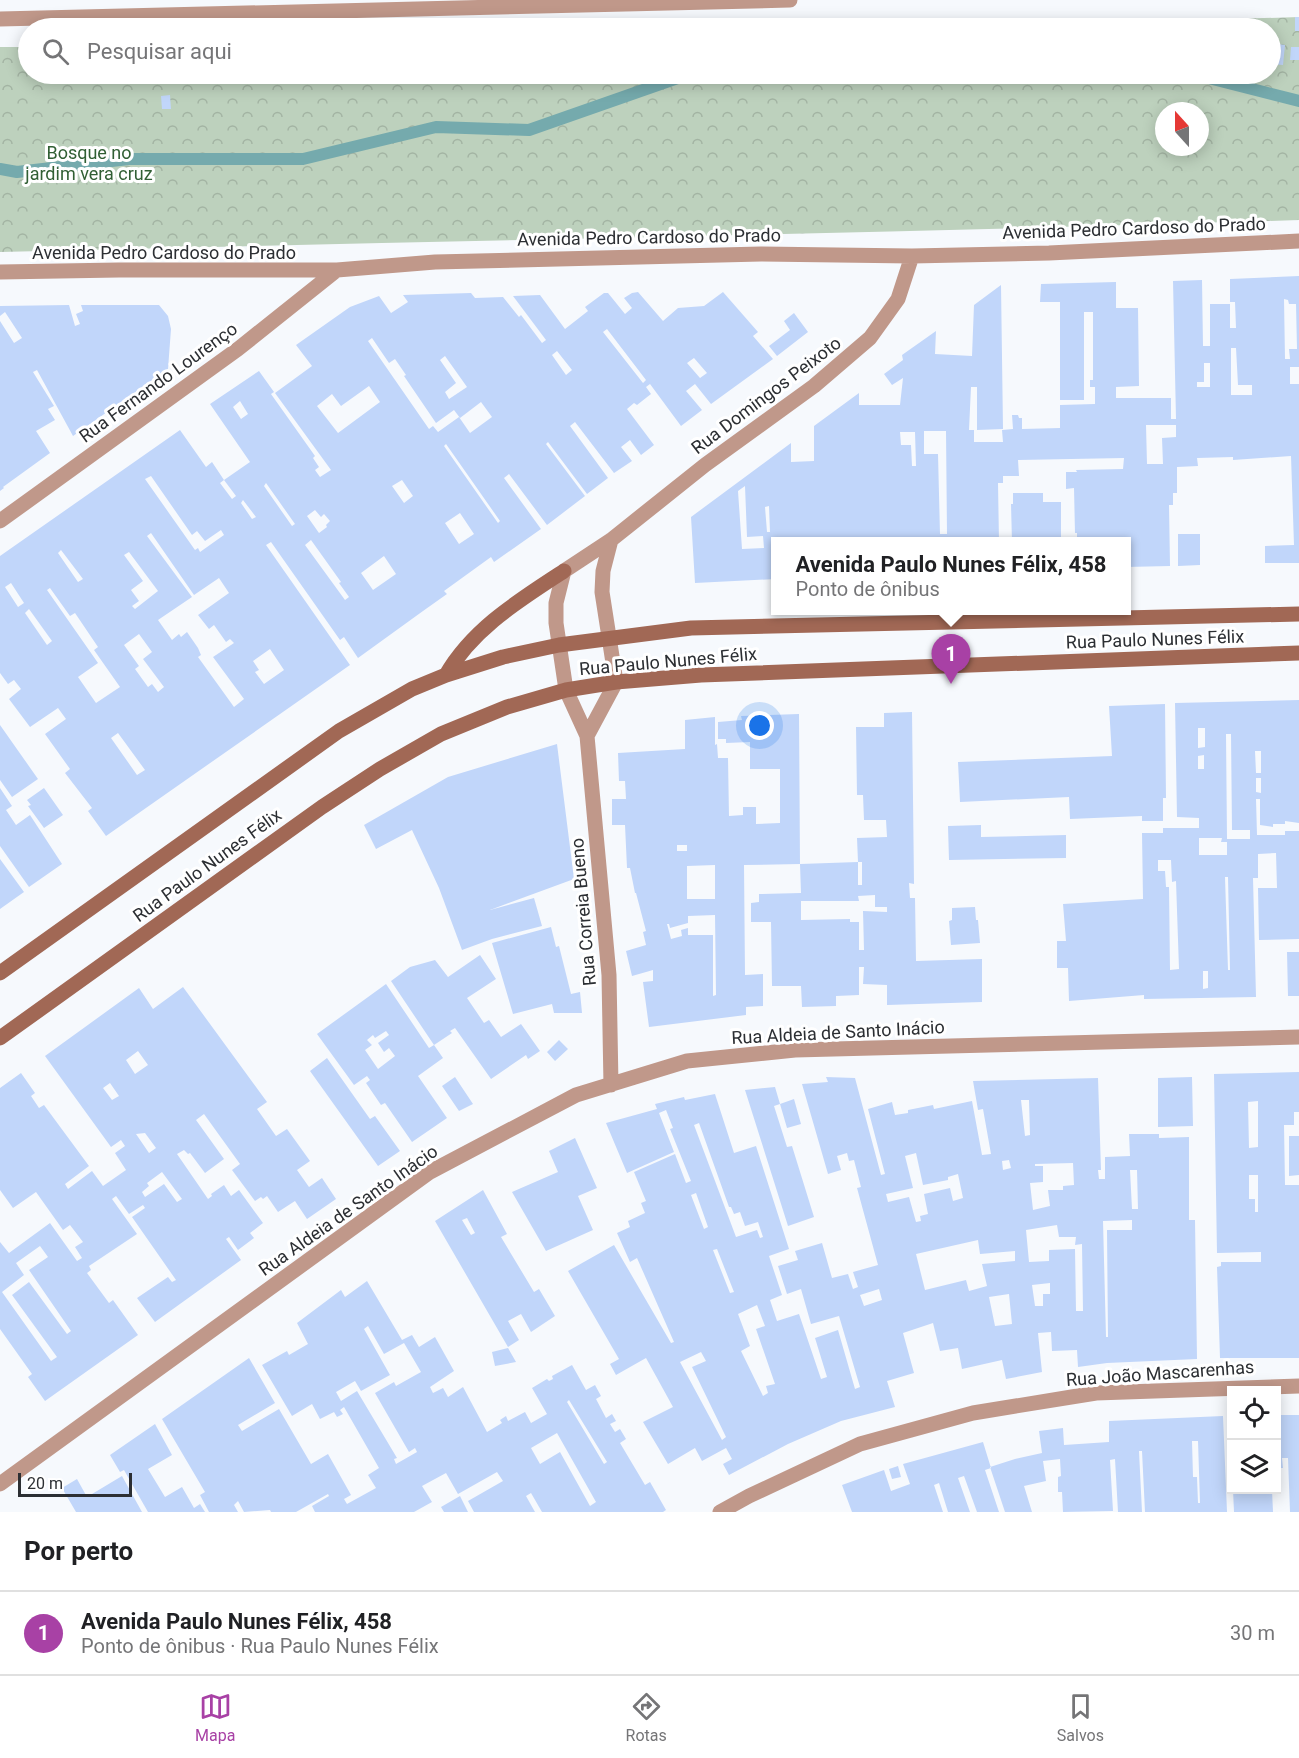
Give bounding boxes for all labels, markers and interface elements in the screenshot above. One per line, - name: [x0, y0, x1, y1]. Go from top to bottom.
- search box: [18, 18, 1281, 84]
- icon: search: [39, 35, 72, 68]
- text: Pesquisar aqui: [87, 39, 232, 64]
- north arrow: [1155, 102, 1209, 156]
- park label: Bosque no jardim vera cruz: [24, 142, 153, 184]
- street label: Avenida Pedro Cardoso do Prado: [1002, 213, 1266, 243]
- street label: Avenida Pedro Cardoso do Prado: [517, 224, 781, 250]
- street label: Avenida Pedro Cardoso do Prado: [32, 242, 296, 263]
- street label: Rua Fernando Lourenço: [75, 318, 241, 446]
- street label: Rua Domingos Peixoto: [687, 332, 845, 458]
- popup: [771, 537, 1131, 615]
- text: Avenida Paulo Nunes Félix, 458: [796, 552, 1106, 577]
- text: Ponto de ônibus: [796, 577, 940, 601]
- street label: Rua Paulo Nunes Félix: [1066, 625, 1245, 653]
- pin: 1: [932, 634, 970, 684]
- street label: Rua Paulo Nunes Félix: [578, 643, 758, 679]
- your location: [745, 711, 774, 740]
- street label: Rua Paulo Nunes Félix: [129, 804, 285, 926]
- street label: Rua Correia Bueno: [566, 837, 600, 987]
- street label: Rua Aldeia de Santo Inácio: [731, 1016, 945, 1048]
- street label: Rua Aldeia de Santo Inácio: [255, 1140, 441, 1280]
- street label: Rua João Mascarenhas: [1065, 1356, 1255, 1390]
- map controls: [1227, 1386, 1281, 1494]
- button: locate: [1227, 1386, 1281, 1440]
- button: layers: [1227, 1440, 1281, 1494]
- scale bar: [18, 1470, 132, 1498]
- text: 20 m: [27, 1474, 63, 1493]
- text: Por perto: [24, 1536, 133, 1566]
- text: Avenida Paulo Nunes Félix, 458: [81, 1609, 392, 1634]
- text: 1: [38, 1621, 49, 1645]
- text: 30 m: [1230, 1621, 1275, 1645]
- text: Ponto de ônibus · Rua Paulo Nunes Félix: [81, 1634, 439, 1658]
- tab: Mapa: [195, 1690, 235, 1745]
- tab: Rotas: [626, 1690, 667, 1745]
- tab: Salvos: [1057, 1690, 1104, 1745]

